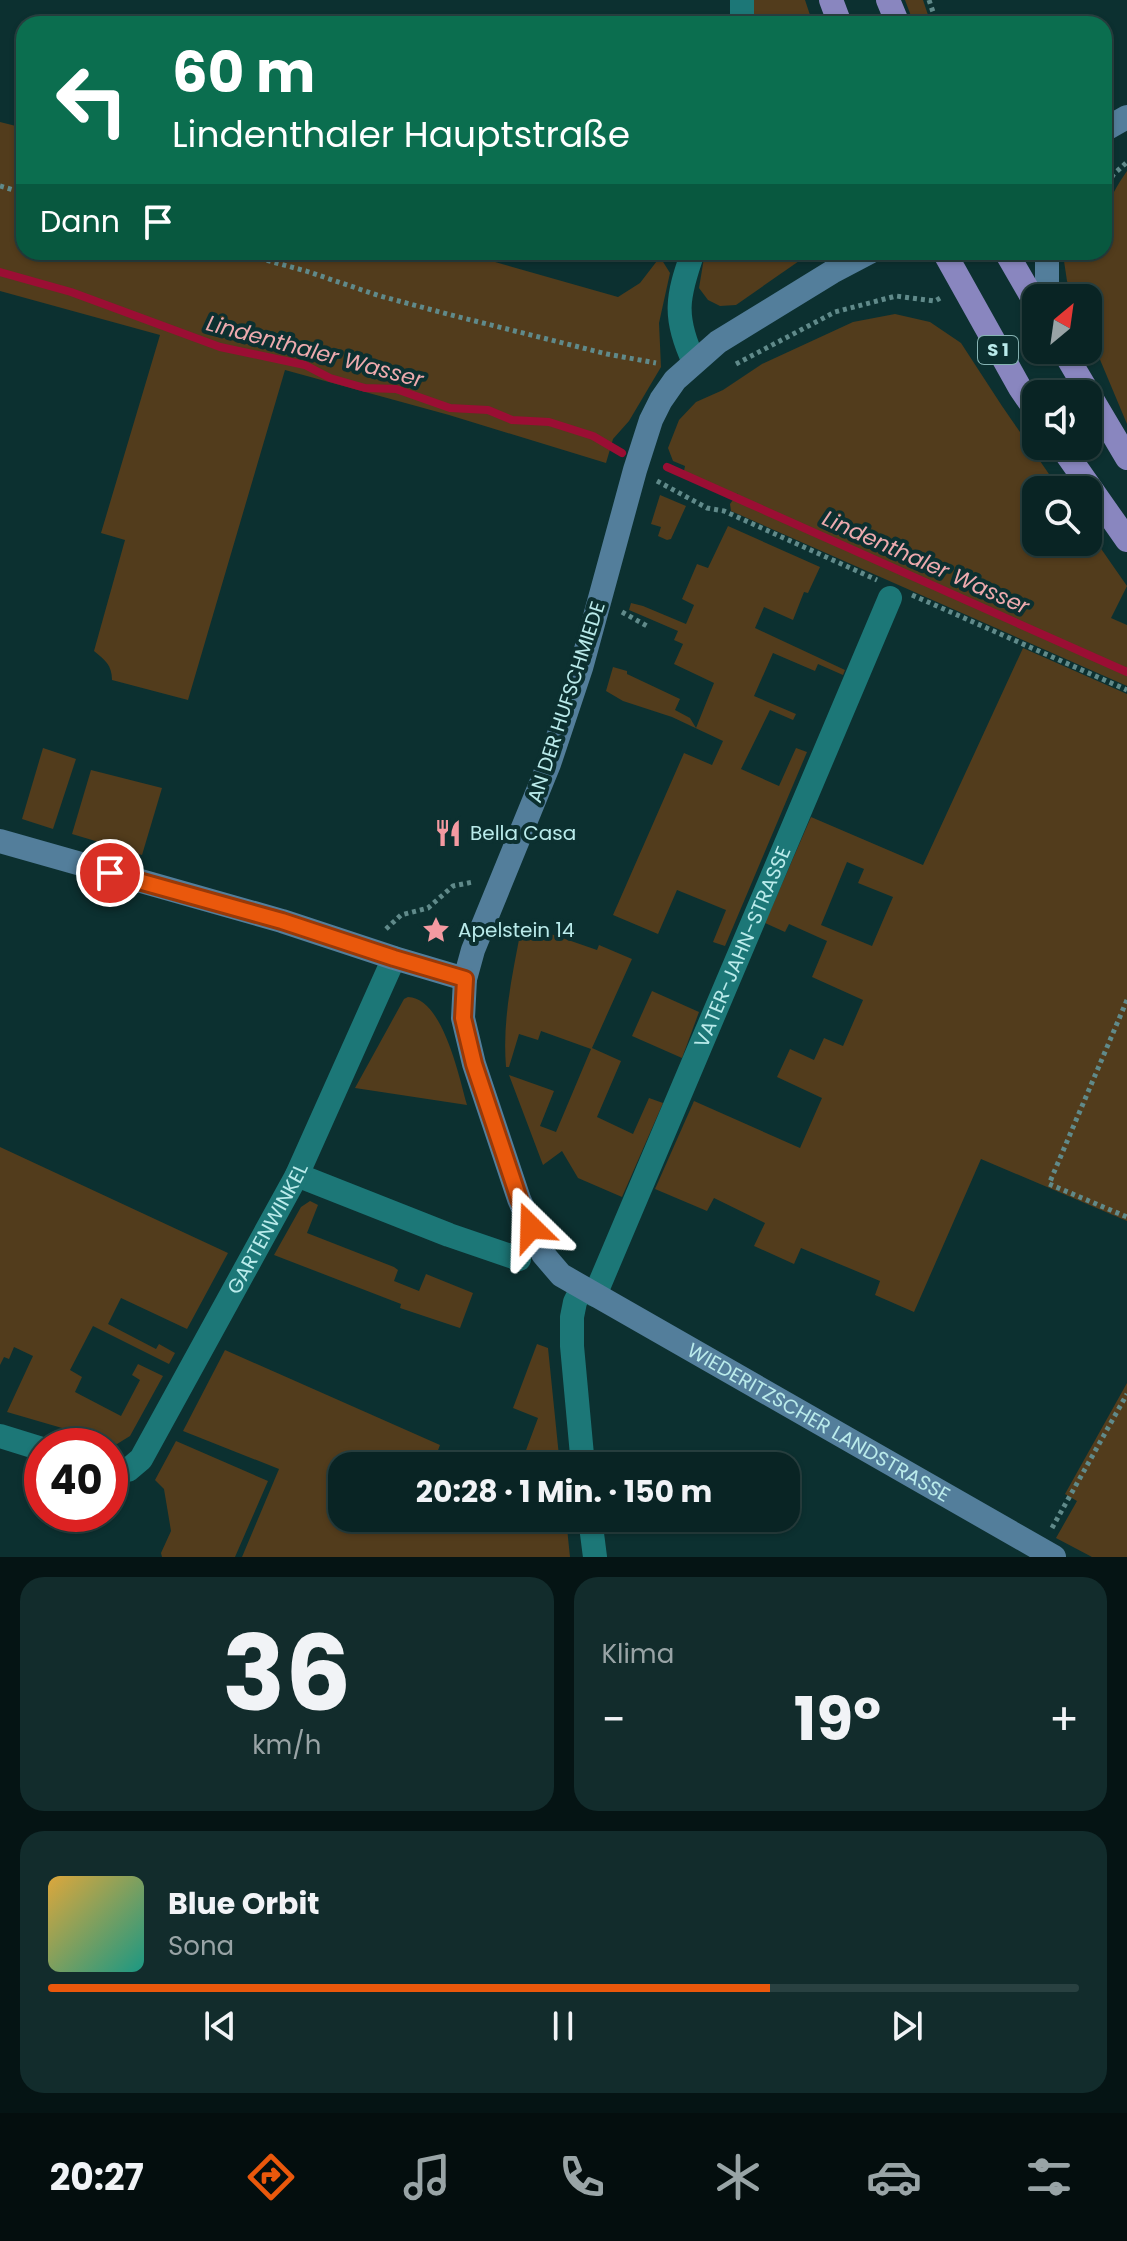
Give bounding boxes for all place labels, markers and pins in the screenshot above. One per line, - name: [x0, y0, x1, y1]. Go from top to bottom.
- restaurant icon: Bella Casa: [433, 818, 463, 848]
- place label: Bella Casa: [470, 819, 576, 847]
- pin: [76, 839, 144, 907]
- place icon: Apelstein 14: [421, 915, 451, 945]
- place label: Apelstein 14: [458, 916, 574, 944]

